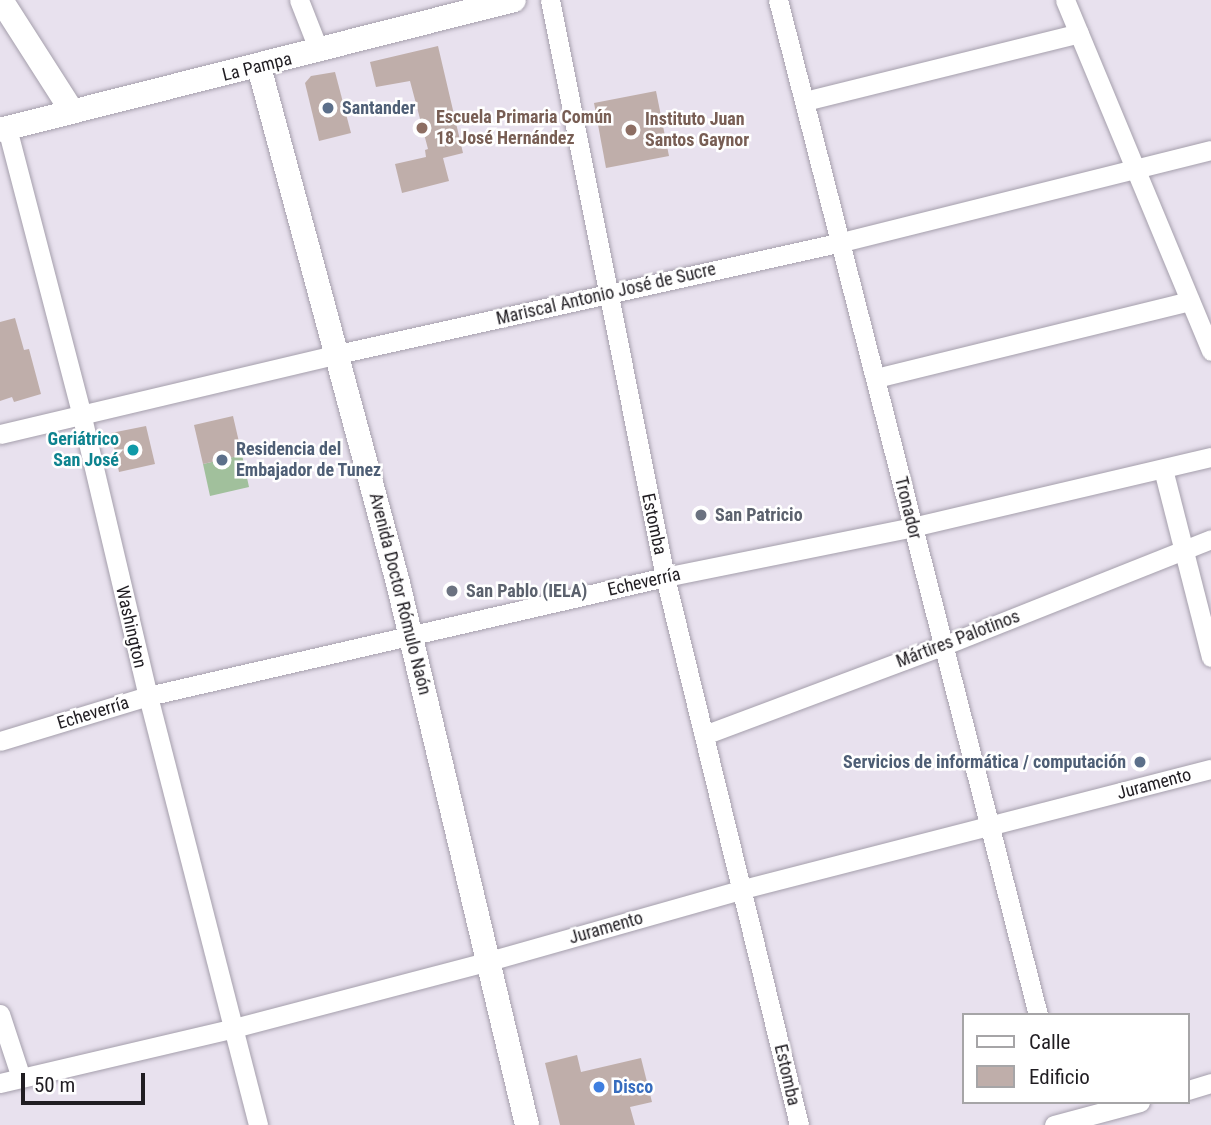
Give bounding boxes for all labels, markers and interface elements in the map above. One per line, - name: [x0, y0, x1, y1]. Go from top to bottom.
- street label: La Pampa: [220, 48, 294, 86]
- place label: Santander: [342, 97, 415, 119]
- marker: Santander: [320, 100, 336, 116]
- place label: Escuela Primaria Común 18 José Hernández: [436, 107, 612, 150]
- place label: Instituto Juan Santos Gaynor: [645, 109, 749, 152]
- marker: Escuela Primaria Común 18 José Hernández: [414, 120, 430, 136]
- marker: Instituto Juan Santos Gaynor: [623, 122, 639, 138]
- street label: Mariscal Antonio José de Sucre: [494, 258, 718, 330]
- place label: Geriátrico San José: [48, 429, 119, 472]
- place label: Residencia del Embajador de Tunez: [236, 439, 382, 482]
- marker: Geriátrico San José: [125, 442, 141, 458]
- marker: Residencia del Embajador de Tunez: [214, 452, 230, 468]
- street label: Tronador: [890, 474, 926, 542]
- street label: Avenida Doctor Rómulo Naón: [364, 491, 436, 697]
- street label: Estomba: [637, 491, 671, 557]
- place label: San Patricio: [715, 504, 803, 526]
- marker: San Patricio: [693, 507, 709, 523]
- street label: Echeverría: [606, 563, 682, 601]
- place label: San Pablo (IELA): [466, 580, 587, 602]
- marker: San Pablo (IELA): [444, 583, 460, 599]
- street label: Washington: [111, 584, 151, 670]
- street label: Mártires Palotinos: [893, 605, 1023, 673]
- street label: Echeverría: [54, 692, 132, 734]
- place label: Servicios de informática / computación: [843, 751, 1126, 773]
- marker: Servicios de informática / computación: [1132, 754, 1148, 770]
- street label: Juramento: [1114, 764, 1194, 804]
- street label: Juramento: [566, 907, 646, 949]
- legend: [962, 1013, 1190, 1104]
- text: Calle: [1029, 1030, 1070, 1054]
- street label: Estomba: [769, 1042, 805, 1108]
- scale bar: [24, 1058, 149, 1102]
- text: Edificio: [1029, 1065, 1090, 1089]
- text: 50 m: [34, 1073, 75, 1097]
- place label: Disco: [613, 1076, 653, 1098]
- marker: Disco: [591, 1079, 607, 1095]

